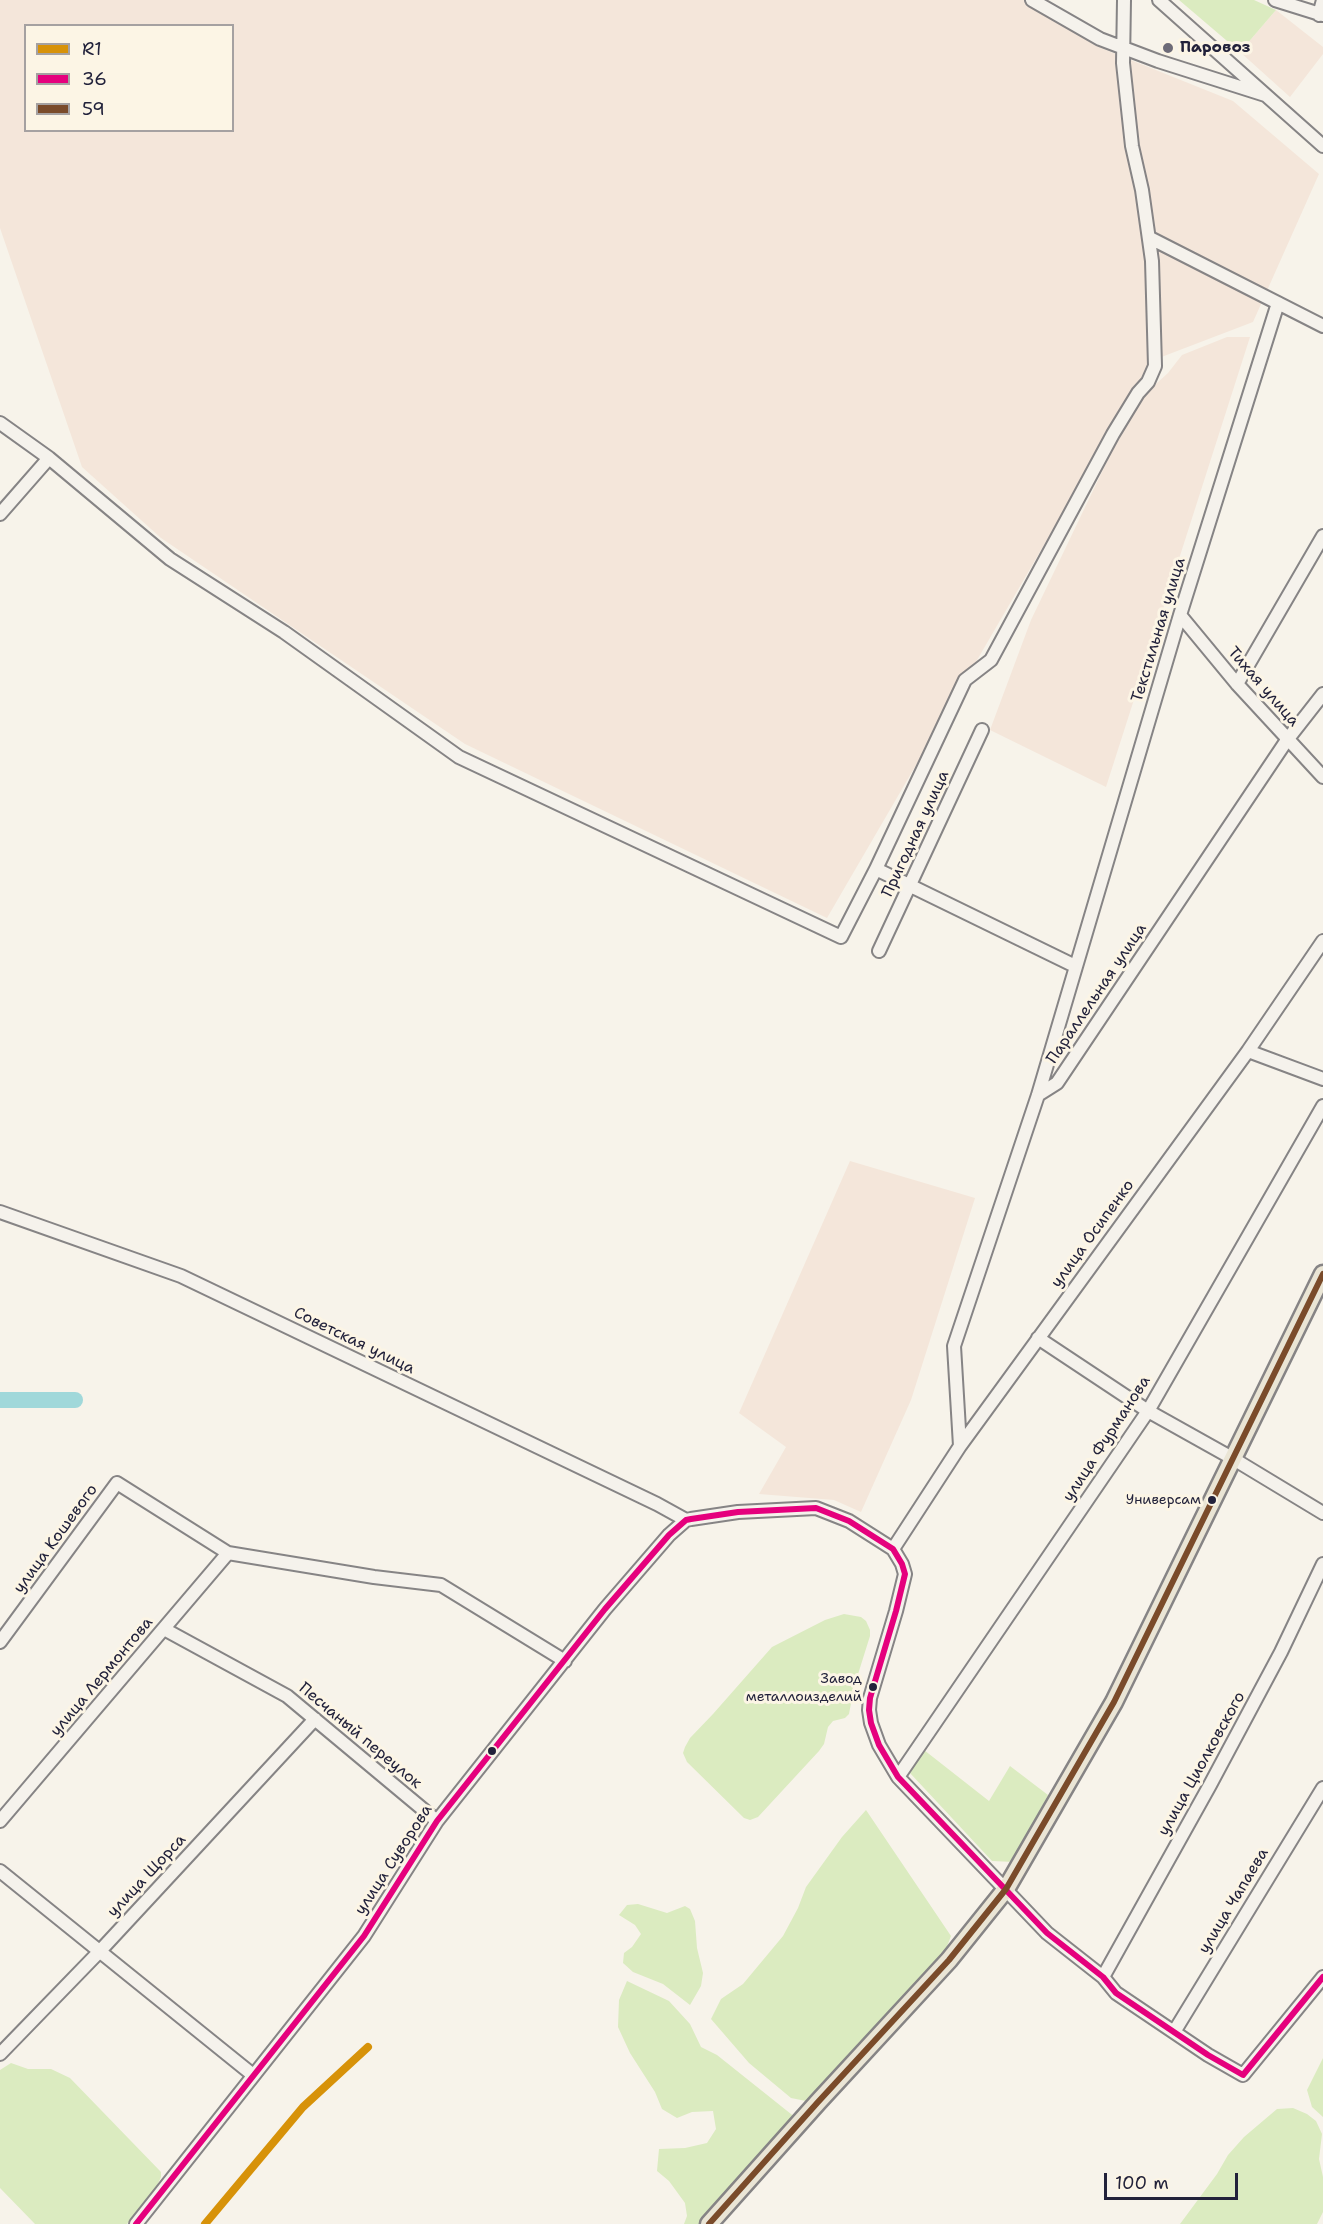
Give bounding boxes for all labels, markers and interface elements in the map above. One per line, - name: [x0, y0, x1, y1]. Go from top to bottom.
- legend: [24, 24, 234, 132]
- text: R1: [82, 37, 102, 61]
- place label: Паровоз: [1180, 38, 1250, 58]
- marker: Паровоз: [1161, 41, 1175, 55]
- text: 36: [82, 67, 107, 91]
- text: 59: [82, 97, 105, 121]
- street label: Текстильная улица: [1128, 556, 1190, 704]
- street label: Тихая улица: [1223, 643, 1303, 731]
- street label: Пригодная улица: [878, 768, 954, 900]
- street label: Параллельная улица: [1043, 920, 1151, 1068]
- street label: улица Осипенко: [1047, 1176, 1139, 1292]
- street label: Советская улица: [290, 1303, 418, 1379]
- street label: улица Фурманова: [1059, 1372, 1155, 1506]
- street label: улица Кошевого: [10, 1481, 102, 1597]
- place label: Универсам: [1126, 1492, 1201, 1508]
- marker: Универсам: [1206, 1494, 1218, 1506]
- street label: улица Лермонтова: [47, 1614, 157, 1740]
- place label: Завод металлоизделий: [746, 1671, 862, 1703]
- street label: Песчаный переулок: [295, 1679, 425, 1793]
- marker: Завод металлоизделий: [867, 1681, 879, 1693]
- street label: улица Циолковского: [1154, 1689, 1250, 1839]
- unlabelled marker: [486, 1745, 498, 1757]
- street label: улица Суворова: [351, 1801, 437, 1919]
- street label: улица Щорса: [104, 1831, 190, 1921]
- street label: улица Чапаева: [1195, 1845, 1273, 1957]
- scale bar: [1107, 2161, 1240, 2199]
- text: 100 m: [1115, 2171, 1169, 2195]

